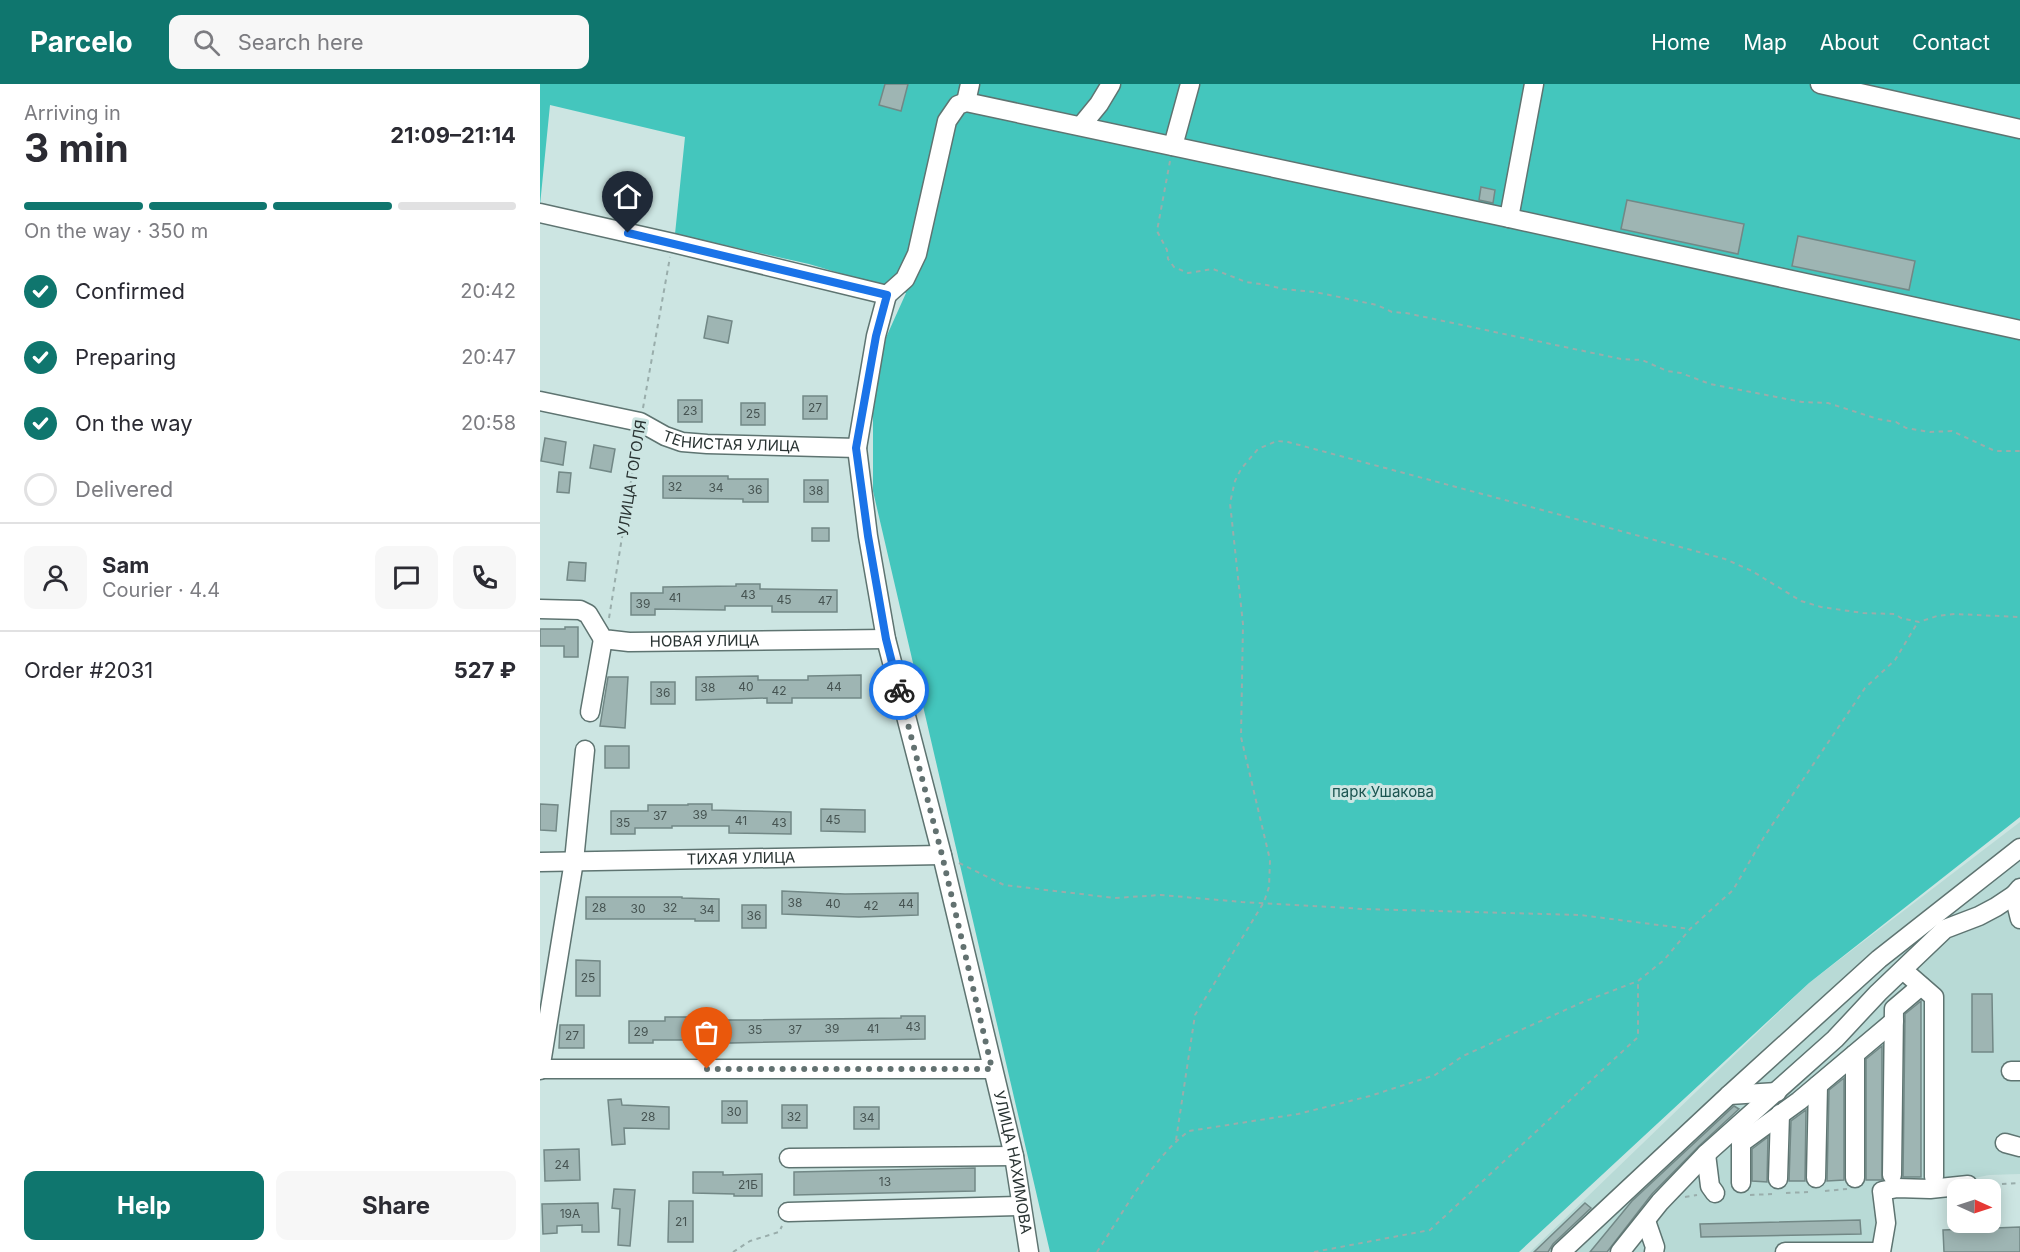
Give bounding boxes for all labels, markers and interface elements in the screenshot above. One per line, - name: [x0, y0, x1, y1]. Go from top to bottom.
- search box: [169, 15, 589, 69]
- text: Parcelo: [30, 25, 133, 59]
- icon: search: [190, 26, 223, 59]
- text: Search here: [238, 29, 363, 55]
- text: Home: [1651, 30, 1710, 55]
- text: Map: [1743, 30, 1787, 55]
- text: About: [1820, 30, 1879, 55]
- text: Contact: [1912, 30, 1990, 55]
- text: Arriving in: [24, 101, 121, 125]
- text: 21:09–21:14: [390, 122, 516, 148]
- text: 3 min: [24, 124, 129, 171]
- pin: [602, 171, 653, 233]
- icon: home: [611, 180, 644, 213]
- text: On the way · 350 m: [24, 219, 208, 243]
- icon: check: [24, 275, 57, 308]
- text: Confirmed: [75, 278, 185, 304]
- text: 20:42: [460, 279, 516, 303]
- icon: check: [24, 341, 57, 374]
- text: Preparing: [75, 344, 176, 370]
- text: 20:47: [461, 345, 516, 369]
- house number: 27: [808, 400, 822, 415]
- house number: 23: [683, 403, 697, 418]
- house number: 25: [746, 406, 760, 421]
- icon: check: [24, 407, 57, 440]
- text: On the way: [75, 410, 193, 436]
- text: 20:58: [461, 411, 516, 435]
- street label: УЛИЦА ГОГОЛЯ: [613, 418, 650, 537]
- street label: ТЕНИСТАЯ УЛИЦА: [660, 426, 800, 455]
- text: Delivered: [75, 476, 173, 502]
- house number: 32: [668, 479, 682, 494]
- house number: 34: [708, 480, 724, 495]
- house number: 36: [748, 482, 762, 497]
- house number: 38: [809, 483, 823, 498]
- button: person: [24, 546, 87, 609]
- button: chat: [375, 546, 438, 609]
- button: phone: [453, 546, 516, 609]
- text: Sam: [102, 552, 149, 578]
- text: Courier · 4.4: [102, 578, 220, 602]
- house number: 43: [740, 587, 756, 602]
- house number: 41: [669, 590, 681, 605]
- house number: 45: [776, 592, 792, 607]
- house number: 47: [818, 593, 832, 608]
- house number: 39: [636, 596, 650, 611]
- street label: НОВАЯ УЛИЦА: [650, 630, 760, 651]
- text: Order #2031: [24, 657, 153, 683]
- text: 527 ₽: [454, 657, 516, 683]
- courier: [869, 660, 929, 720]
- icon: bike: [883, 674, 916, 707]
- house number: 40: [738, 679, 754, 694]
- house number: 44: [826, 679, 842, 694]
- house number: 38: [701, 680, 715, 695]
- house number: 42: [771, 683, 787, 698]
- house number: 36: [656, 685, 670, 700]
- park label: парк Ушакова: [1332, 782, 1434, 801]
- house number: 39: [693, 807, 707, 822]
- house number: 37: [653, 808, 667, 823]
- house number: 45: [825, 812, 841, 827]
- house number: 41: [735, 813, 747, 828]
- house number: 35: [616, 815, 630, 830]
- house number: 43: [771, 815, 787, 830]
- street label: ТИХАЯ УЛИЦА: [686, 848, 795, 868]
- house number: 38: [788, 895, 802, 910]
- house number: 40: [825, 896, 841, 911]
- house number: 44: [898, 896, 914, 911]
- house number: 42: [863, 898, 879, 913]
- house number: 28: [592, 900, 606, 915]
- house number: 32: [663, 900, 677, 915]
- house number: 30: [631, 901, 645, 916]
- house number: 34: [699, 902, 715, 917]
- house number: 36: [747, 908, 761, 923]
- house number: 25: [581, 970, 595, 985]
- pin: [681, 1007, 732, 1069]
- icon: bag: [690, 1016, 723, 1049]
- house number: 43: [905, 1019, 921, 1034]
- house number: 39: [825, 1021, 839, 1036]
- house number: 41: [867, 1021, 879, 1036]
- house number: 35: [748, 1022, 762, 1037]
- house number: 37: [788, 1022, 802, 1037]
- house number: 29: [634, 1024, 648, 1039]
- house number: 27: [565, 1028, 579, 1043]
- street label: УЛИЦА НАХИМОВА: [990, 1089, 1036, 1235]
- house number: 30: [727, 1104, 741, 1119]
- house number: 28: [641, 1109, 655, 1124]
- house number: 32: [787, 1109, 801, 1124]
- house number: 34: [859, 1110, 875, 1125]
- house number: 24: [555, 1157, 570, 1172]
- button: Help: [24, 1171, 264, 1240]
- button: Share: [276, 1171, 516, 1240]
- house number: 13: [879, 1174, 891, 1189]
- house number: 21Б: [738, 1177, 758, 1192]
- north arrow: [1947, 1179, 2001, 1233]
- map controls: [1947, 1179, 2001, 1233]
- house number: 19А: [560, 1206, 580, 1221]
- house number: 21: [675, 1214, 687, 1229]

